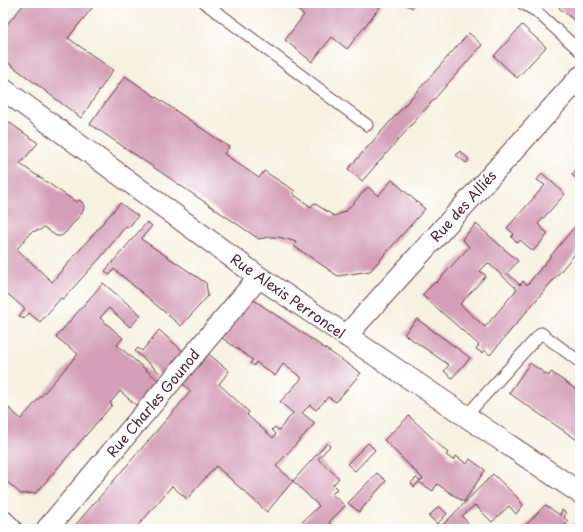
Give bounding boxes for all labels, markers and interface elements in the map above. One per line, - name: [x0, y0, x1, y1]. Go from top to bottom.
- street label: Rue des Alliés: [425, 166, 501, 246]
- street label: Rue Alexis Perroncel: [226, 248, 350, 344]
- street label: Rue Charles Gounod: [102, 344, 204, 462]

